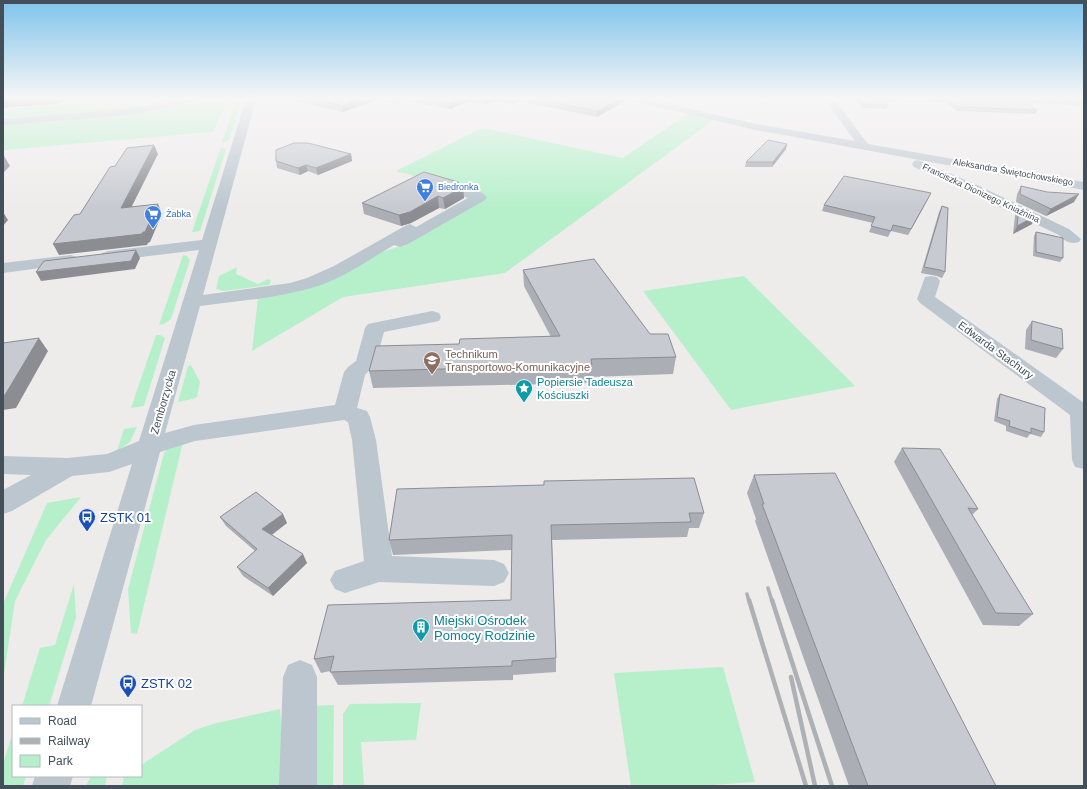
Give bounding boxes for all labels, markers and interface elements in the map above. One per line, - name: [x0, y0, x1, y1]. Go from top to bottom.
- street label: Aleksandra Świętochowskiego: [952, 156, 1074, 187]
- street label: Franciszka Dionizego Kniaźnina: [921, 161, 1041, 225]
- supermarket icon: Biedronka: [415, 177, 435, 202]
- place label: Biedronka: [438, 182, 479, 192]
- supermarket icon: Żabka: [143, 204, 163, 229]
- place label: Żabka: [166, 209, 191, 219]
- street label: Edwarda Stachury: [956, 319, 1036, 382]
- place label: Technikum Transportowo-Komunikacyjne: [445, 348, 590, 373]
- school or university icon: Technikum Transportowo-Komunikacyjne: [422, 350, 442, 375]
- street label: Zemborzycka: [148, 368, 178, 435]
- place label: Popiersie Tadeusza Kościuszki: [537, 376, 634, 401]
- place icon: Popiersie Tadeusza Kościuszki: [514, 378, 534, 403]
- bus stop icon: ZSTK 01: [77, 507, 97, 532]
- place label: ZSTK 01: [100, 510, 151, 525]
- place label: Miejski Ośrodek Pomocy Rodzinie: [434, 613, 535, 643]
- building icon: Miejski Ośrodek Pomocy Rodzinie: [411, 617, 431, 642]
- bus stop icon: ZSTK 02: [118, 673, 138, 698]
- place label: ZSTK 02: [141, 676, 192, 691]
- legend: [12, 705, 142, 777]
- text: Road: [48, 714, 77, 728]
- text: Railway: [48, 734, 90, 748]
- text: Park: [48, 754, 74, 768]

